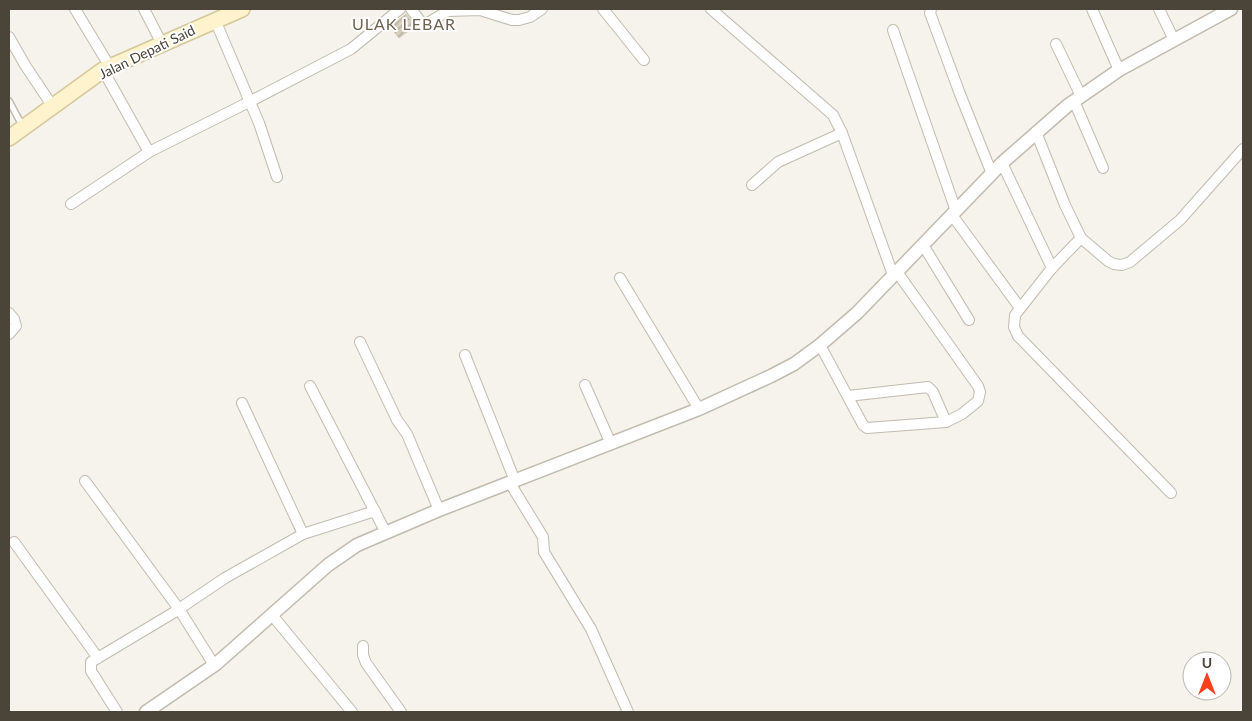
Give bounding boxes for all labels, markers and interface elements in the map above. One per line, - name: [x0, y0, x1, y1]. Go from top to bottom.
- district label: ULAK LEBAR: [352, 14, 456, 33]
- street label: Jalan Depati Said: [96, 21, 198, 82]
- north arrow: [1182, 651, 1232, 701]
- text: U: [1202, 654, 1212, 671]

